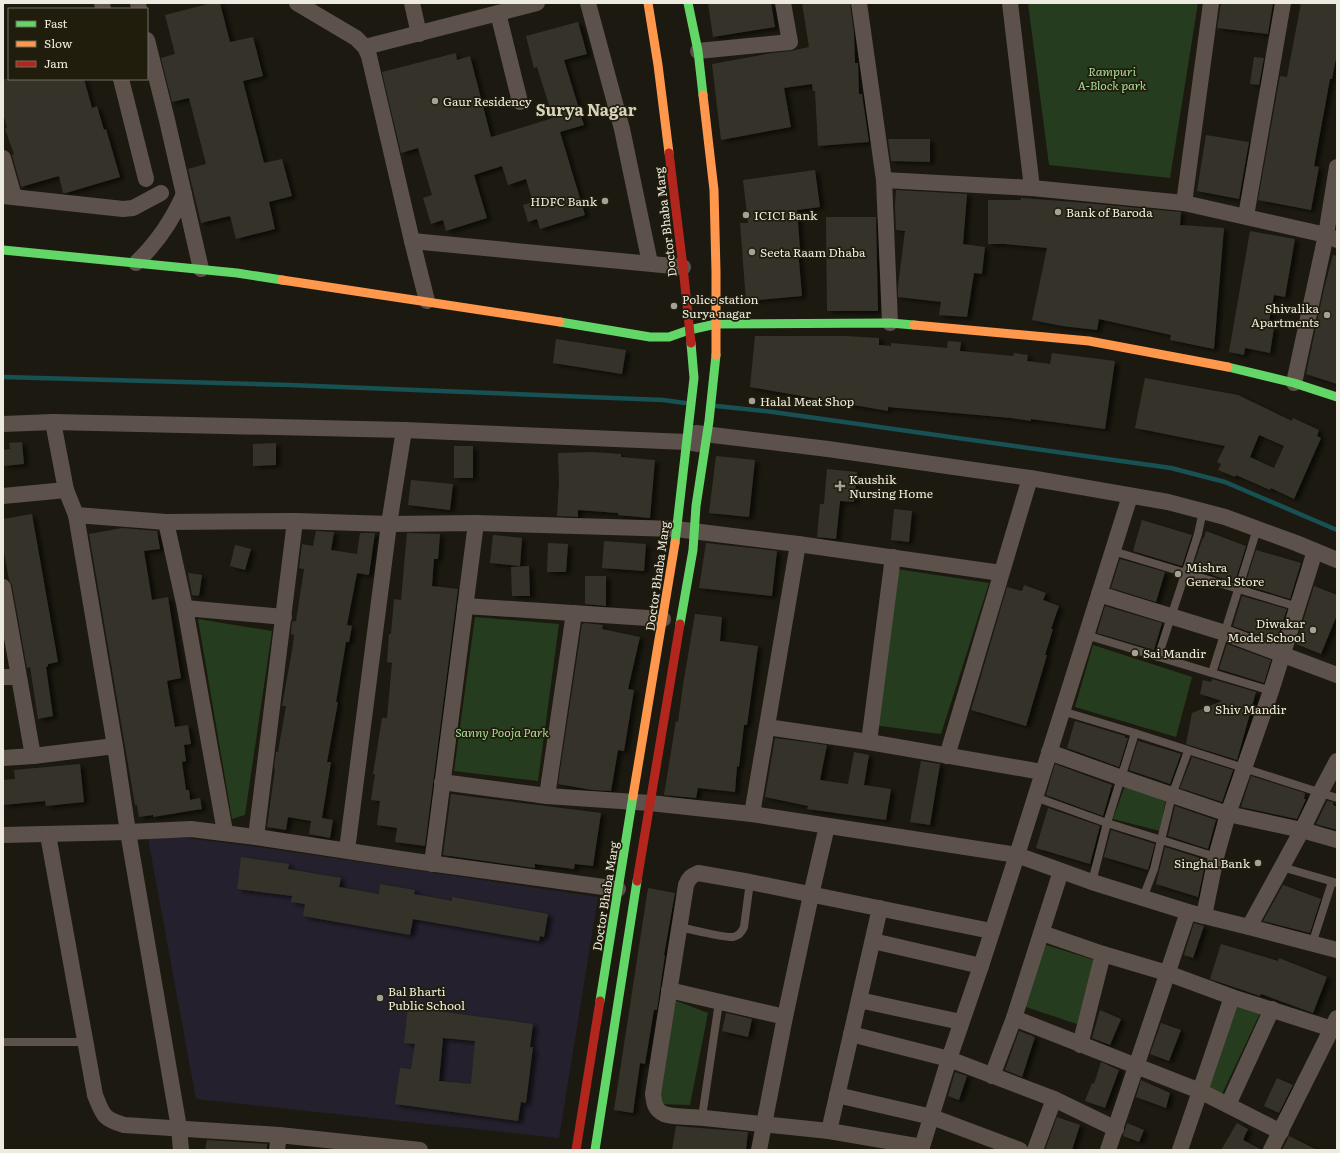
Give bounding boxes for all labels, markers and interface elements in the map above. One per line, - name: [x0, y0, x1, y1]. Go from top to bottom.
- legend: [8, 8, 148, 80]
- text: Fast: [44, 14, 68, 32]
- text: Slow: [44, 34, 73, 52]
- text: Jam: [44, 54, 69, 72]
- park label: Rampuri A-Block park: [1078, 62, 1147, 94]
- place label: Gaur Residency: [443, 92, 532, 110]
- marker: Gaur Residency: [430, 96, 440, 106]
- district label: Surya Nagar: [536, 97, 637, 121]
- street label: Doctor Bhaba Marg: [649, 166, 681, 278]
- place label: HDFC Bank: [530, 192, 598, 210]
- marker: HDFC Bank: [600, 196, 610, 206]
- place label: Bank of Baroda: [1066, 203, 1153, 221]
- place label: ICICI Bank: [754, 206, 818, 224]
- marker: Bank of Baroda: [1053, 207, 1063, 217]
- marker: ICICI Bank: [741, 210, 751, 220]
- place label: Seeta Raam Dhaba: [760, 243, 866, 261]
- marker: Seeta Raam Dhaba: [747, 247, 757, 257]
- place label: Police station Surya nagar: [682, 290, 759, 322]
- place label: Shivalika Apartments: [1251, 299, 1320, 331]
- marker: Police station Surya nagar: [669, 301, 679, 311]
- marker: Shivalika Apartments: [1322, 310, 1332, 320]
- place label: Halal Meat Shop: [760, 392, 854, 410]
- marker: Halal Meat Shop: [747, 396, 757, 406]
- place label: Kaushik Nursing Home: [849, 470, 933, 502]
- marker: Kaushik Nursing Home: [834, 480, 846, 492]
- street label: Doctor Bhaba Marg: [640, 520, 674, 632]
- place label: Mishra General Store: [1186, 558, 1264, 590]
- marker: Mishra General Store: [1173, 569, 1183, 579]
- place label: Diwakar Model School: [1228, 614, 1305, 646]
- marker: Diwakar Model School: [1308, 625, 1318, 635]
- place label: Sai Mandir: [1143, 644, 1206, 662]
- marker: Sai Mandir: [1130, 648, 1140, 658]
- place label: Shiv Mandir: [1215, 700, 1287, 718]
- marker: Shiv Mandir: [1202, 704, 1212, 714]
- park label: Sanny Pooja Park: [455, 723, 549, 741]
- street label: Doctor Bhaba Marg: [587, 840, 623, 952]
- place label: Singhal Bank: [1174, 854, 1251, 872]
- marker: Singhal Bank: [1253, 858, 1263, 868]
- place label: Bal Bharti Public School: [388, 982, 465, 1014]
- marker: Bal Bharti Public School: [375, 993, 385, 1003]

